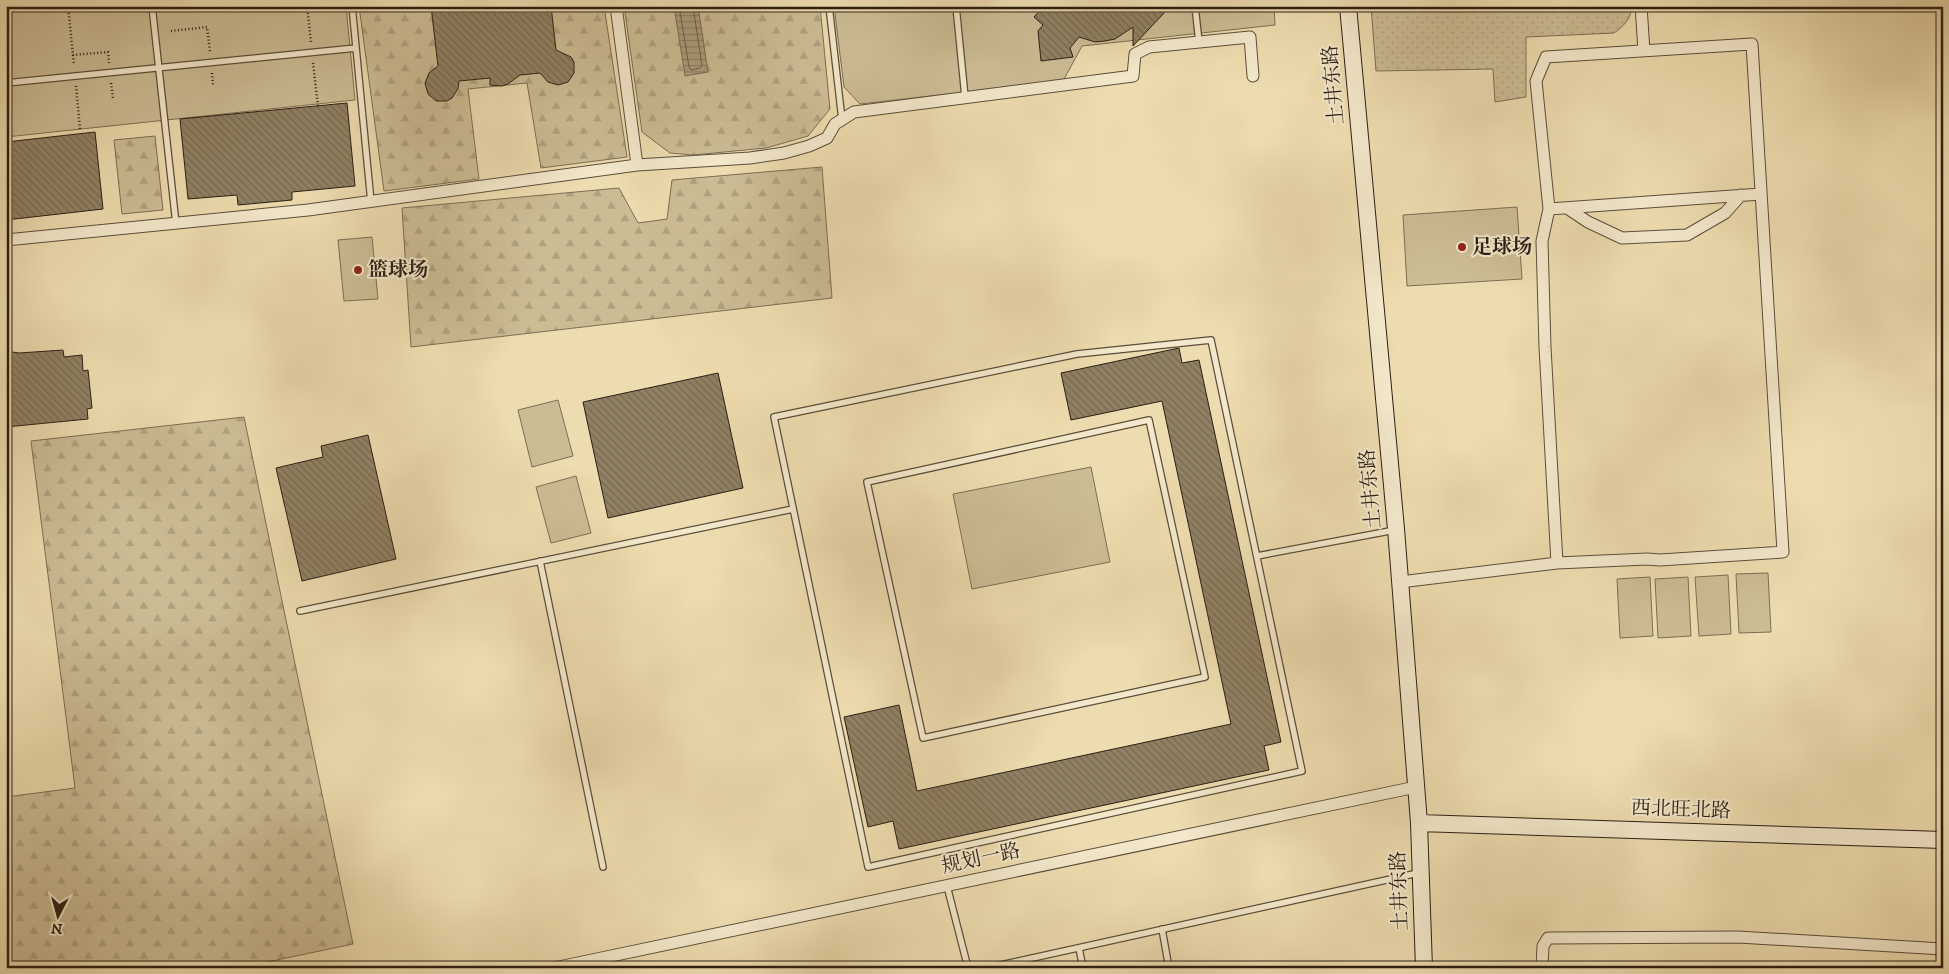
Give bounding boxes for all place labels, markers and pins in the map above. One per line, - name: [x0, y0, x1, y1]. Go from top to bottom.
- place label: 足球场: [1472, 235, 1532, 260]
- marker: 足球场: [1456, 241, 1468, 253]
- place label: 篮球场: [368, 258, 428, 283]
- marker: 篮球场: [352, 264, 364, 276]

